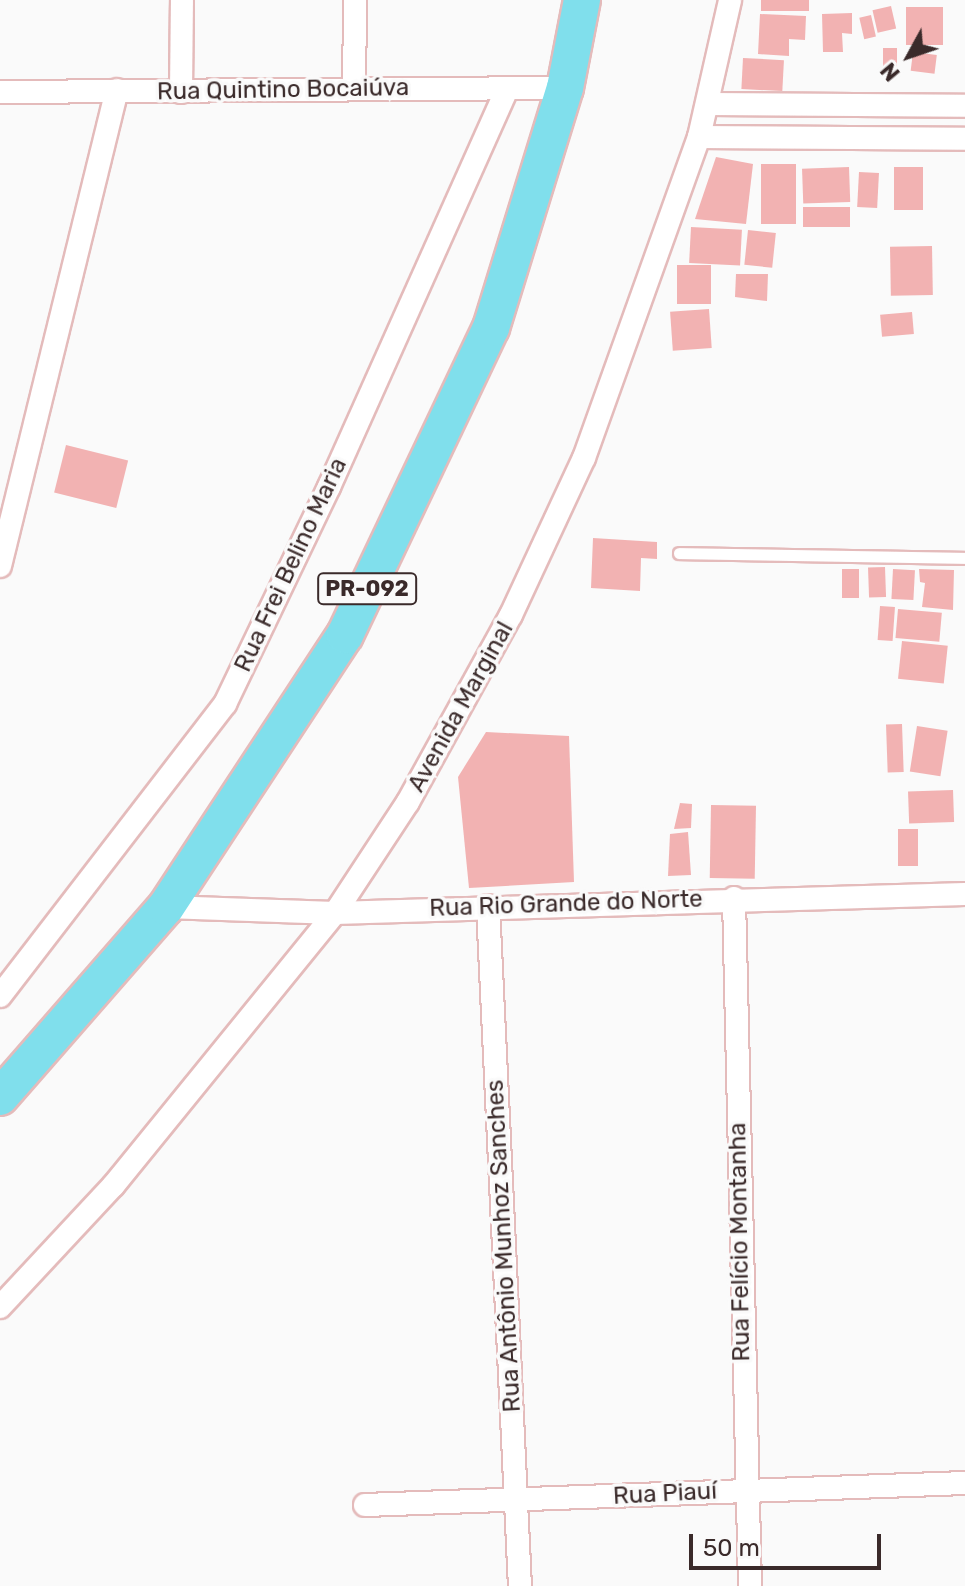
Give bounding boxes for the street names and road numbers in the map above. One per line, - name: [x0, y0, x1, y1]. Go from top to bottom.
- street label: Rua Quintino Bocaiúva: [157, 73, 409, 107]
- street label: Rua Frei Belino Maria: [229, 453, 353, 677]
- road number: PR-092: [317, 571, 417, 607]
- street label: Avenida Marginal: [402, 617, 520, 797]
- street label: Rua Rio Grande do Norte: [429, 885, 703, 923]
- street label: Rua Antônio Munhoz Sanches: [481, 1079, 527, 1413]
- street label: Rua Felício Montanha: [724, 1122, 756, 1362]
- street label: Rua Piauí: [612, 1477, 718, 1511]

